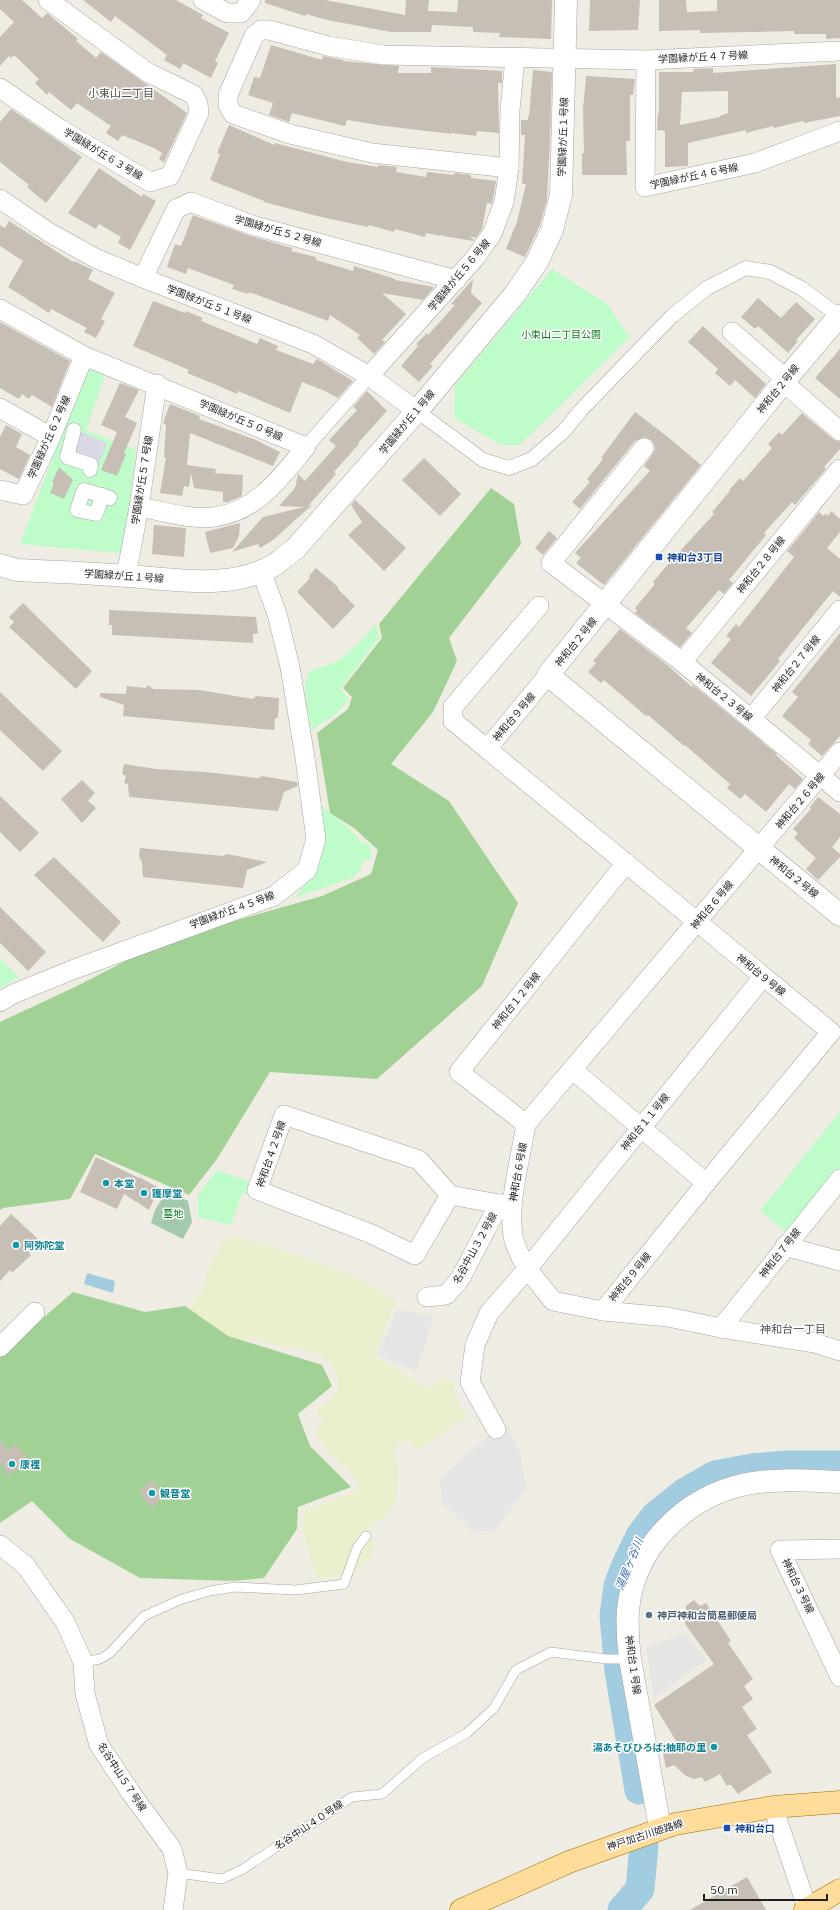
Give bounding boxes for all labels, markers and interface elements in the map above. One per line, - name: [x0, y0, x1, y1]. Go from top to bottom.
- street label: 学園緑が丘４７号線: [658, 48, 748, 66]
- district label: 小束山二丁目: [88, 86, 154, 100]
- street label: 学園緑が丘１号線: [555, 97, 571, 177]
- street label: 学園緑が丘６３号線: [61, 125, 145, 183]
- street label: 学園緑が丘４６号線: [649, 160, 739, 192]
- street label: 学園緑が丘５２号線: [233, 212, 323, 250]
- street label: 学園緑が丘５６号線: [425, 236, 493, 314]
- street label: 学園緑が丘５１号線: [165, 282, 253, 326]
- park label: 小束山二丁目公園: [521, 328, 601, 341]
- street label: 神和台２号線: [754, 362, 802, 416]
- street label: 学園緑が丘１号線: [376, 387, 438, 457]
- street label: 学園緑が丘６２号線: [25, 393, 73, 481]
- street label: 学園緑が丘５０号線: [197, 396, 285, 444]
- street label: 学園緑が丘５７号線: [129, 435, 155, 525]
- street label: 神和台２８号線: [734, 534, 788, 596]
- place label: 神和台3丁目: [667, 551, 723, 564]
- marker: 神和台3丁目: [654, 552, 664, 562]
- street label: 学園緑が丘１号線: [84, 567, 164, 585]
- street label: 神和台２号線: [552, 615, 600, 669]
- street label: 神和台２７号線: [769, 633, 823, 695]
- street label: 神和台２３号線: [693, 670, 755, 724]
- street label: 神和台９号線: [490, 690, 538, 744]
- street label: 神和台２６号線: [773, 770, 827, 832]
- street label: 神和台２号線: [767, 853, 821, 901]
- street label: 神和台６号線: [688, 878, 736, 932]
- street label: 学園緑が丘４５号線: [187, 889, 277, 931]
- street label: 神和台９号線: [734, 951, 788, 999]
- street label: 神和台１２号線: [489, 970, 543, 1032]
- street label: 神和台１１号線: [618, 1091, 672, 1153]
- street label: 神和台４２号線: [253, 1119, 289, 1189]
- street label: 神和台６号線: [506, 1141, 530, 1203]
- place label: 本堂: [113, 1177, 134, 1190]
- marker: 本堂: [101, 1178, 111, 1188]
- place label: 護摩堂: [152, 1187, 182, 1200]
- marker: 護摩堂: [139, 1188, 149, 1198]
- park label: 墓地: [163, 1207, 184, 1220]
- street label: 名谷中山３２号線: [450, 1210, 500, 1286]
- street label: 神和台７号線: [756, 1225, 804, 1281]
- place label: 阿弥陀堂: [24, 1239, 64, 1252]
- marker: 阿弥陀堂: [11, 1240, 21, 1250]
- street label: 神和台９号線: [606, 1250, 654, 1304]
- district label: 神和台一丁目: [760, 1322, 826, 1336]
- place label: 康裡: [20, 1458, 40, 1471]
- marker: 康裡: [7, 1459, 17, 1469]
- place label: 観音堂: [160, 1487, 190, 1500]
- marker: 観音堂: [147, 1488, 157, 1498]
- water label: 湯屋ヶ谷川: [612, 1535, 646, 1592]
- street label: 神和台３号線: [779, 1556, 817, 1616]
- place label: 神戸神和台簡易郵便局: [657, 1609, 757, 1622]
- marker: 神戸神和台簡易郵便局: [644, 1610, 654, 1620]
- street label: 神和台１号線: [622, 1634, 644, 1696]
- street label: 名谷中山５７号線: [95, 1740, 149, 1814]
- place label: 湯あそびひろば;柚耶の里: [593, 1741, 706, 1754]
- marker: 湯あそびひろば;柚耶の里: [709, 1742, 719, 1752]
- street label: 名谷中山４０号線: [272, 1797, 346, 1853]
- street label: 神戸加古川姫路線: [605, 1816, 685, 1854]
- place label: 神和台口: [735, 1822, 775, 1835]
- marker: 神和台口: [722, 1823, 732, 1833]
- scale bar: [704, 1876, 827, 1902]
- text: 50 m: [710, 1882, 738, 1897]

